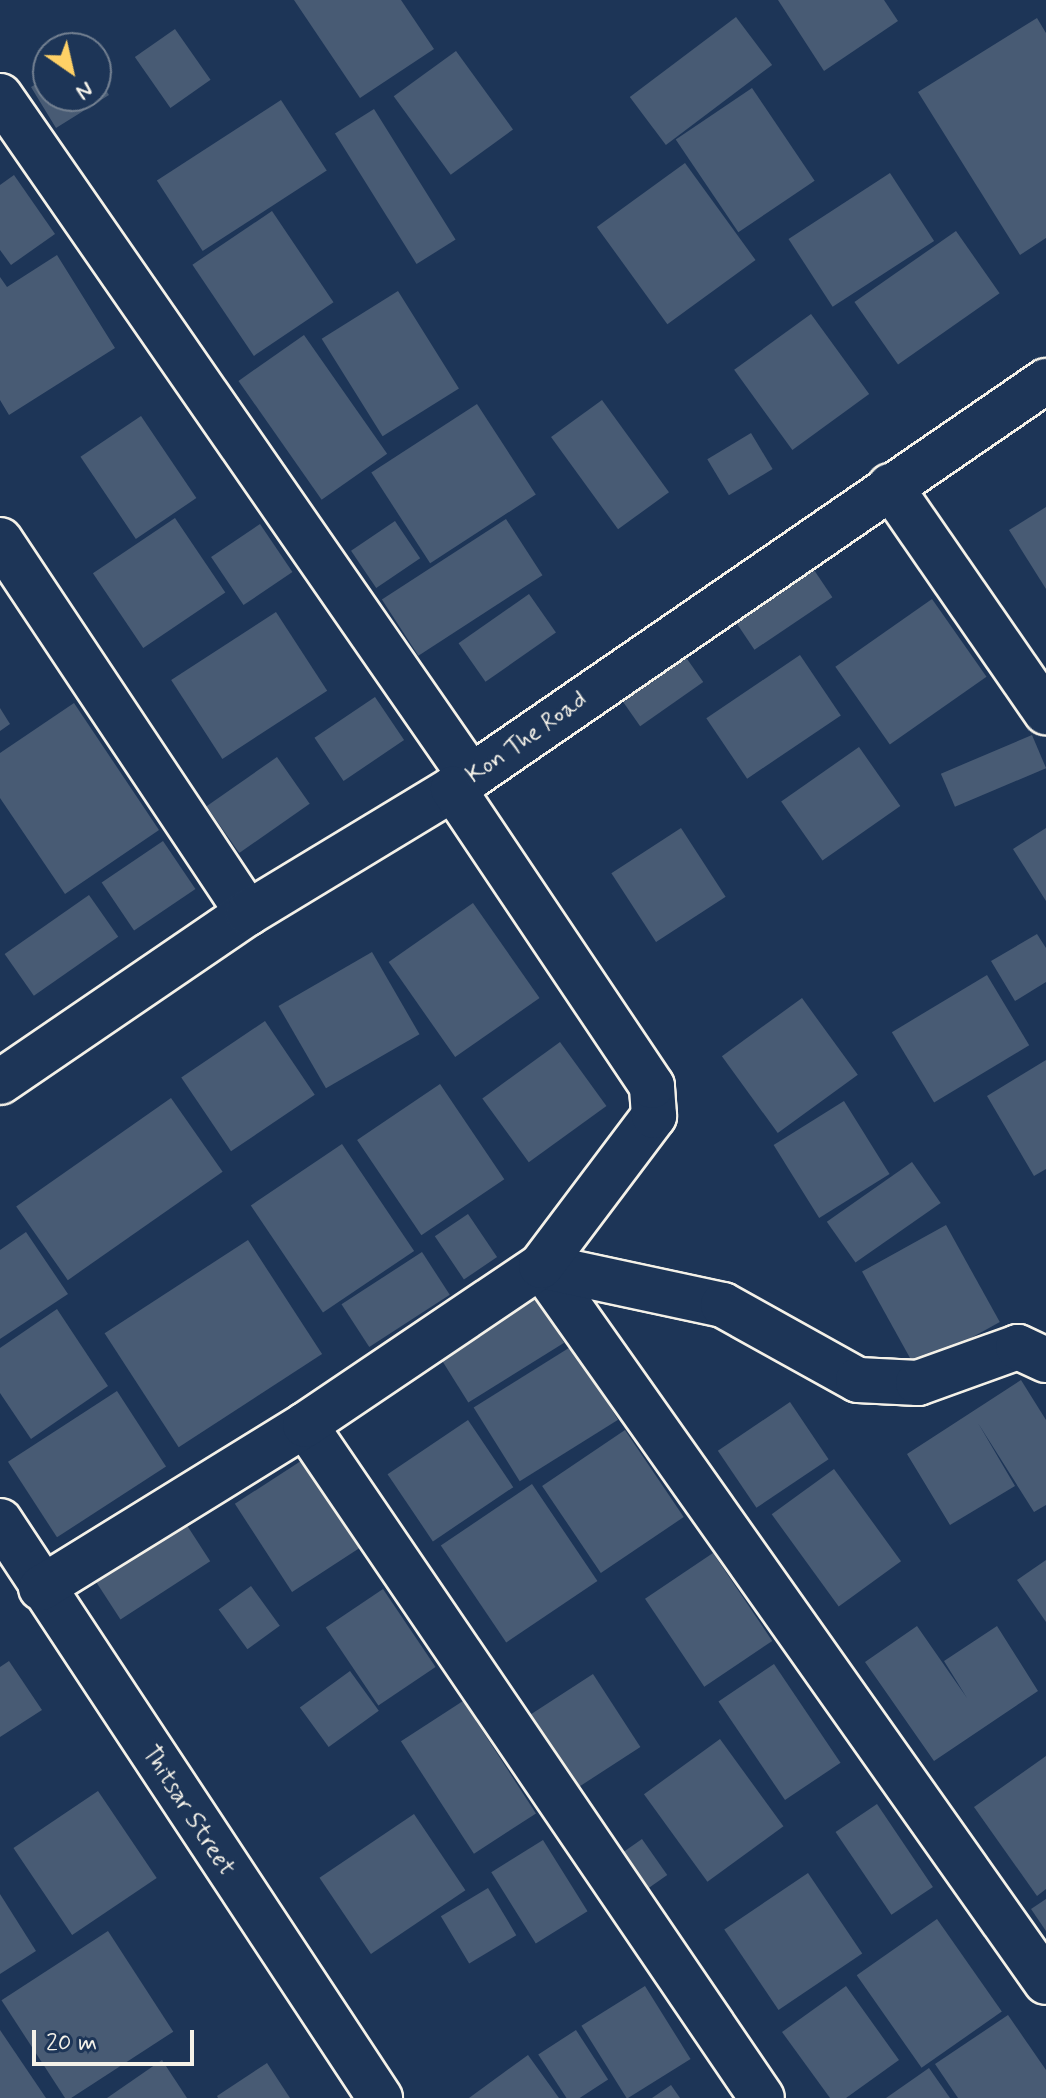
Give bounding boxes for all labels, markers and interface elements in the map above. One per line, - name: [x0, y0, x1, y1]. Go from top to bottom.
- north arrow: [32, 32, 112, 112]
- text: N: [70, 75, 98, 106]
- street label: Kon The Road: [462, 687, 592, 789]
- street label: Thitsar Street: [136, 1741, 240, 1881]
- scale bar: [36, 2014, 198, 2064]
- text: 20 m: [46, 2028, 97, 2059]

